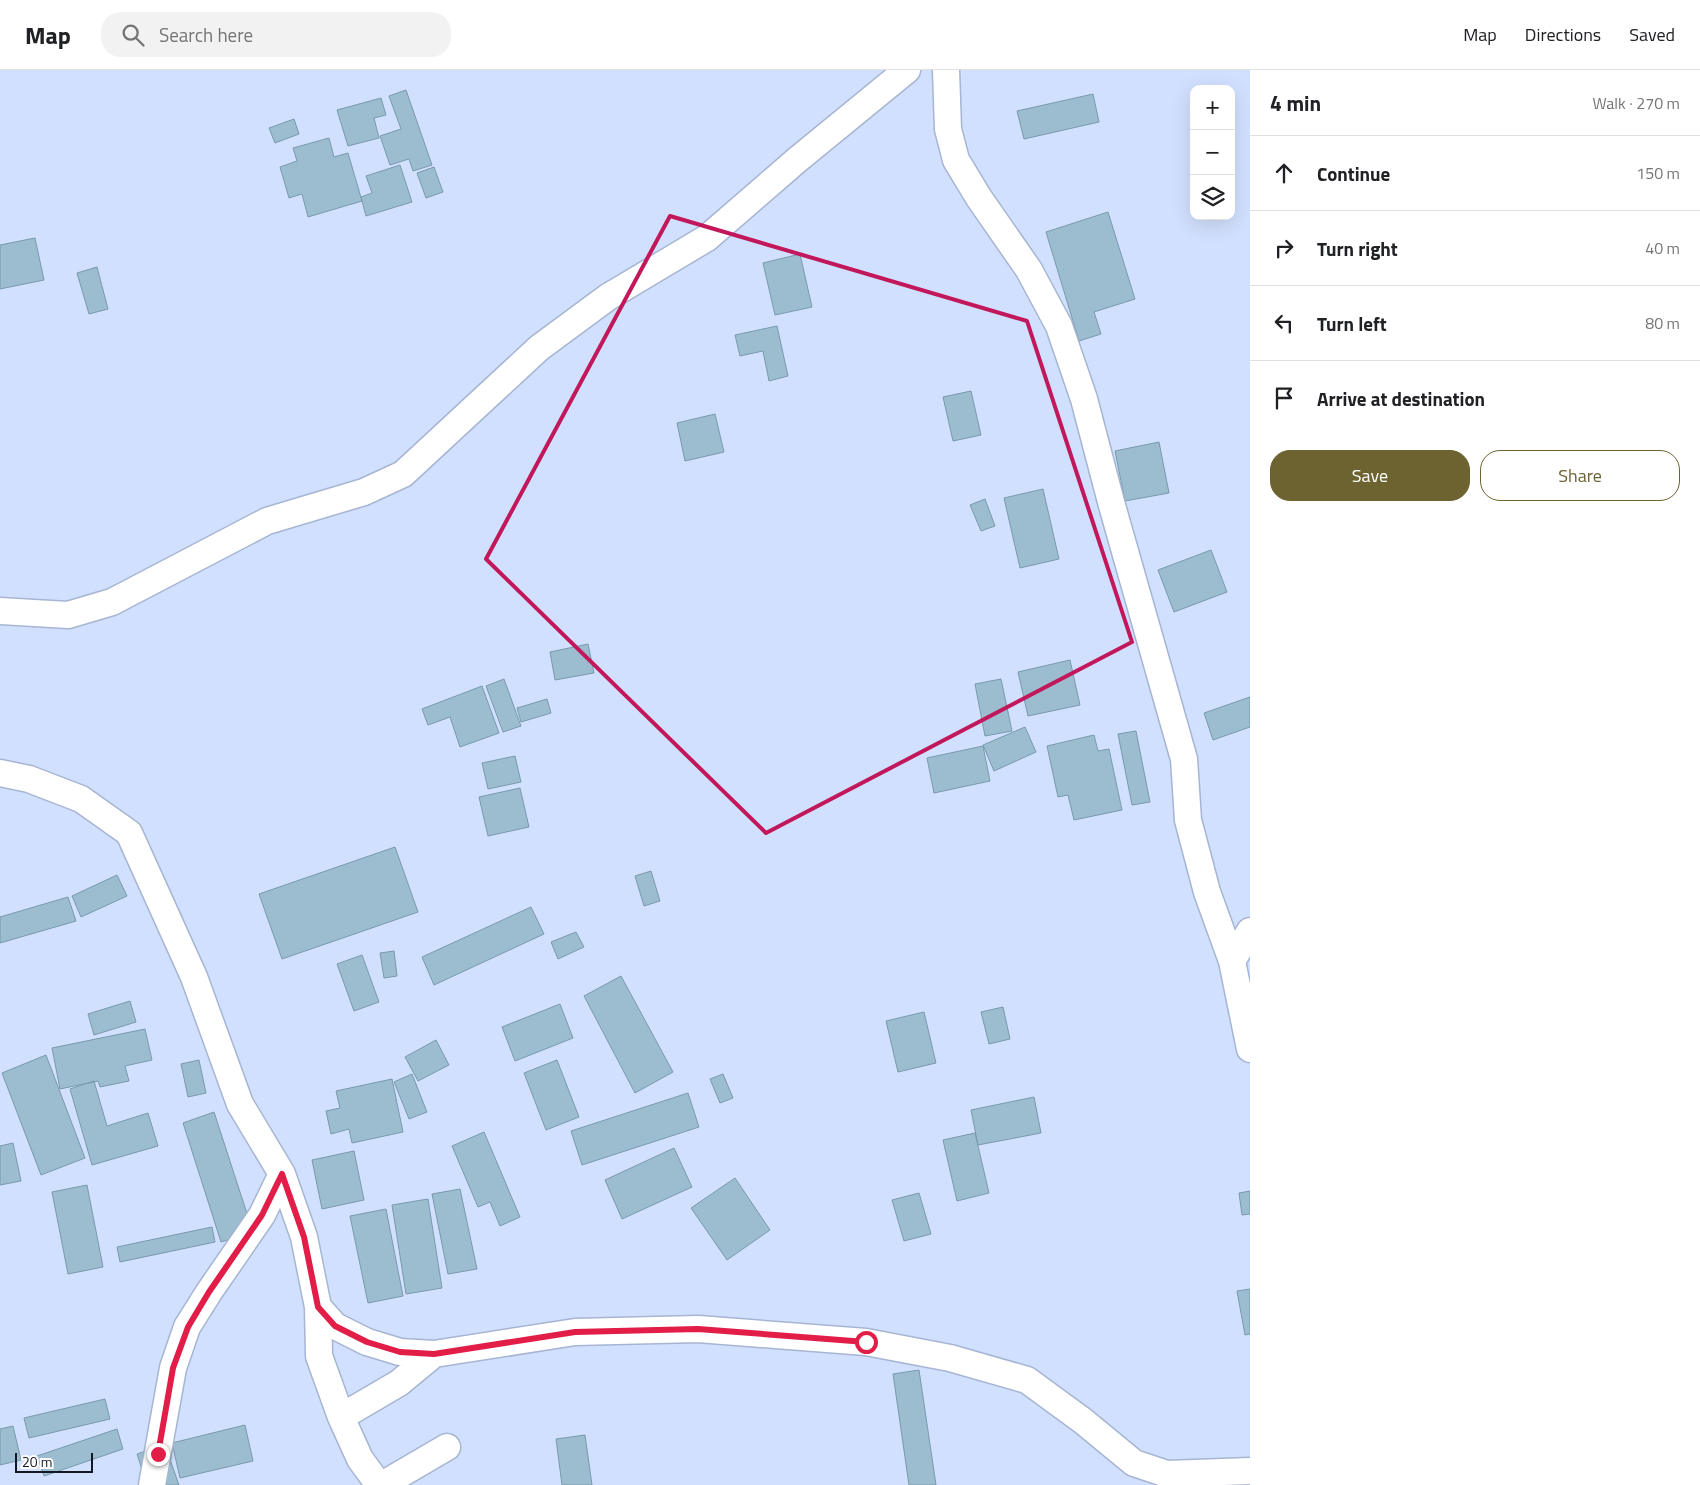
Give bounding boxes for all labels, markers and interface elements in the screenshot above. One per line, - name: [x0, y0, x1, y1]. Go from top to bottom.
- search box: [101, 12, 451, 57]
- text: Map: [25, 17, 71, 53]
- text: Search here: [159, 20, 253, 49]
- icon: search: [119, 21, 147, 49]
- text: Map: [1463, 21, 1497, 48]
- text: Directions: [1525, 21, 1601, 48]
- text: Saved: [1629, 21, 1675, 48]
- map controls: [1190, 85, 1235, 220]
- button: +: [1190, 85, 1235, 130]
- text: 4 min: [1270, 87, 1321, 119]
- text: Walk · 270 m: [1592, 91, 1680, 115]
- button: −: [1190, 130, 1235, 175]
- icon: ahead: [1270, 159, 1298, 187]
- text: Continue: [1317, 159, 1390, 188]
- text: 150 m: [1636, 161, 1680, 185]
- button: layers: [1190, 175, 1235, 220]
- icon: right: [1270, 234, 1298, 262]
- text: Turn right: [1317, 234, 1398, 263]
- text: 40 m: [1645, 236, 1680, 260]
- icon: left: [1270, 309, 1298, 337]
- text: Turn left: [1317, 309, 1387, 338]
- text: 80 m: [1645, 311, 1680, 335]
- icon: arrive: [1270, 384, 1298, 412]
- text: Arrive at destination: [1317, 384, 1485, 413]
- button: Save: [1270, 450, 1470, 501]
- button: Share: [1480, 450, 1680, 501]
- route start: [855, 1331, 878, 1354]
- route end: [147, 1443, 170, 1466]
- scale bar: [15, 1450, 92, 1473]
- text: 20 m: [22, 1451, 52, 1472]

